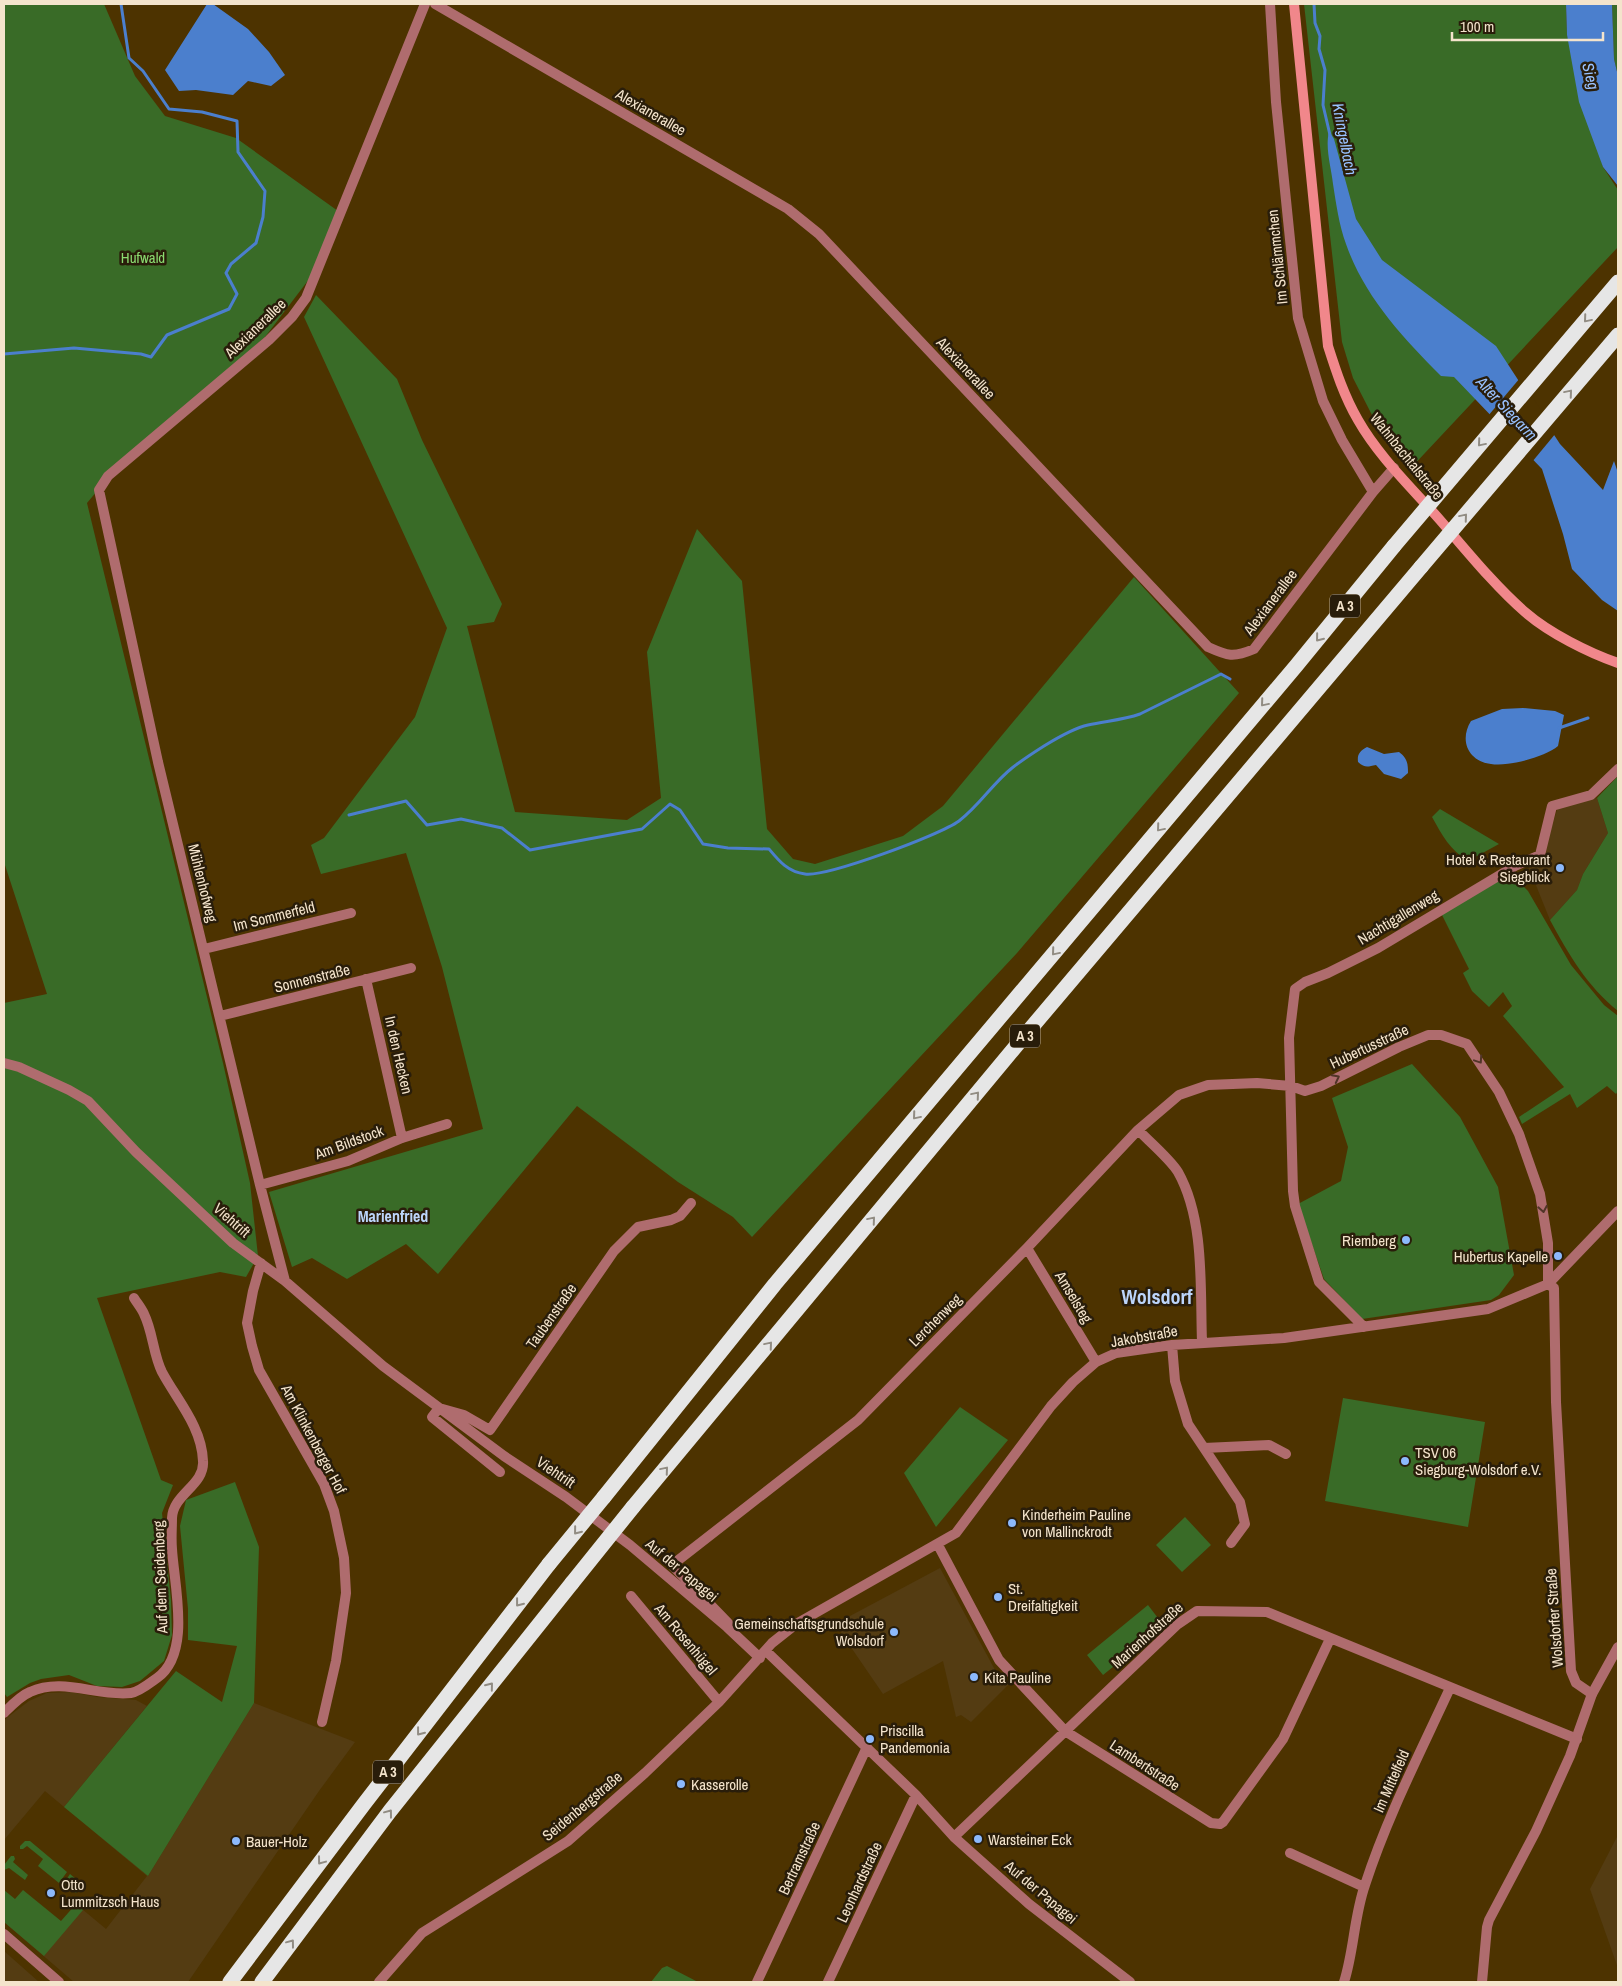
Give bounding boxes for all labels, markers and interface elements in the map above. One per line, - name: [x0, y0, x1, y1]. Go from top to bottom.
- scale bar: [1452, 10, 1603, 42]
- text: 100 m: [1460, 16, 1494, 37]
- water label: Sieg: [1577, 60, 1605, 92]
- street label: Alexianerallee: [611, 83, 690, 141]
- water label: Kningelbach: [1327, 101, 1363, 177]
- street label: Im Schlämmchen: [1262, 209, 1292, 305]
- park label: Hufwald: [121, 247, 165, 268]
- street label: Alexianerallee: [219, 293, 290, 363]
- one-way arrow: [1583, 314, 1592, 323]
- street label: Alexianerallee: [931, 332, 1000, 404]
- water label: Alter Siegarm: [1471, 370, 1542, 445]
- one-way arrow: [1563, 389, 1572, 398]
- street label: Wahnbachtalstraße: [1365, 408, 1449, 504]
- one-way arrow: [1479, 437, 1487, 446]
- one-way arrow: [1458, 513, 1467, 522]
- street label: Alexianerallee: [1238, 564, 1302, 640]
- road number: A 3: [1330, 594, 1360, 618]
- one-way arrow: [1316, 632, 1324, 641]
- one-way arrow: [1261, 698, 1270, 707]
- one-way arrow: [1156, 822, 1165, 831]
- street label: Mühlenhofweg: [183, 842, 223, 925]
- place label: Hotel & Restaurant Siegblick: [1446, 849, 1551, 887]
- marker: Hotel & Restaurant Siegblick: [1554, 862, 1566, 874]
- street label: Nachtigallenweg: [1354, 885, 1443, 949]
- street label: Im Sommerfeld: [231, 896, 317, 936]
- one-way arrow: [1052, 946, 1061, 955]
- street label: Sonnenstraße: [272, 958, 352, 998]
- street label: In den Hecken: [380, 1014, 418, 1096]
- street label: Hubertusstraße: [1326, 1019, 1412, 1073]
- road number: A 3: [1010, 1024, 1040, 1048]
- one-way arrow: [1473, 1055, 1482, 1064]
- one-way arrow: [1331, 1074, 1340, 1084]
- one-way arrow: [971, 1091, 980, 1100]
- one-way arrow: [913, 1111, 922, 1120]
- street label: Am Bildstock: [311, 1120, 387, 1164]
- street label: Viehtrift: [209, 1198, 256, 1242]
- one-way arrow: [1537, 1204, 1547, 1213]
- district label: Marienfried: [358, 1205, 428, 1227]
- one-way arrow: [867, 1216, 876, 1225]
- place label: Riemberg: [1342, 1230, 1396, 1251]
- marker: Riemberg: [1400, 1234, 1412, 1246]
- place label: Hubertus Kapelle: [1454, 1246, 1548, 1267]
- marker: Hubertus Kapelle: [1552, 1250, 1564, 1262]
- street label: Amselsteg: [1050, 1266, 1098, 1327]
- street label: Taubenstraße: [521, 1279, 581, 1353]
- district label: Wolsdorf: [1122, 1283, 1193, 1310]
- street label: Lerchenweg: [904, 1289, 966, 1351]
- street label: Jakobstraße: [1109, 1320, 1179, 1352]
- one-way arrow: [763, 1341, 772, 1350]
- street label: Am Klinkenberger Hof: [276, 1380, 352, 1498]
- place label: TSV 06 Siegburg-Wolsdorf e.V.: [1415, 1442, 1542, 1480]
- street label: Viehtrift: [532, 1451, 580, 1493]
- marker: TSV 06 Siegburg-Wolsdorf e.V.: [1399, 1455, 1411, 1467]
- one-way arrow: [659, 1466, 668, 1475]
- place label: Kinderheim Pauline von Mallinckrodt: [1022, 1504, 1131, 1542]
- marker: Kinderheim Pauline von Mallinckrodt: [1006, 1517, 1018, 1529]
- street label: Auf dem Seidenberg: [148, 1520, 172, 1635]
- one-way arrow: [573, 1525, 582, 1534]
- street label: Auf der Papagei: [640, 1533, 723, 1607]
- street label: Wolsdorfer Straße: [1540, 1567, 1568, 1668]
- place label: St. Dreifaltigkeit: [1008, 1578, 1078, 1616]
- marker: St. Dreifaltigkeit: [992, 1591, 1004, 1603]
- one-way arrow: [517, 1597, 525, 1606]
- street label: Marienhofstraße: [1106, 1597, 1188, 1673]
- street label: Am Rosenhügel: [649, 1598, 722, 1679]
- place label: Gemeinschaftsgrundschule Wolsdorf: [734, 1613, 885, 1651]
- marker: Gemeinschaftsgrundschule Wolsdorf: [888, 1626, 900, 1638]
- place label: Kita Pauline: [984, 1667, 1051, 1688]
- marker: Kita Pauline: [968, 1671, 980, 1683]
- one-way arrow: [484, 1683, 492, 1692]
- place label: Priscilla Pandemonia: [880, 1720, 950, 1758]
- one-way arrow: [417, 1726, 426, 1735]
- marker: Priscilla Pandemonia: [864, 1733, 876, 1745]
- street label: Lambertstraße: [1106, 1734, 1184, 1796]
- street label: Im Mittelfeld: [1368, 1746, 1414, 1816]
- road number: A 3: [373, 1760, 403, 1784]
- street label: Seidenbergstraße: [538, 1766, 627, 1846]
- place label: Kasserolle: [691, 1774, 749, 1795]
- marker: Kasserolle: [675, 1778, 687, 1790]
- one-way arrow: [383, 1810, 391, 1819]
- street label: Bertramstraße: [773, 1818, 825, 1898]
- place label: Warsteiner Eck: [988, 1829, 1072, 1850]
- place label: Bauer-Holz: [246, 1831, 308, 1852]
- marker: Warsteiner Eck: [972, 1833, 984, 1845]
- marker: Bauer-Holz: [230, 1835, 242, 1847]
- street label: Leonhardstraße: [831, 1838, 887, 1926]
- one-way arrow: [318, 1855, 327, 1865]
- street label: Auf der Papagei: [999, 1855, 1082, 1929]
- place label: Otto Lummitzsch Haus: [61, 1874, 159, 1912]
- marker: Otto Lummitzsch Haus: [45, 1887, 57, 1899]
- one-way arrow: [285, 1939, 294, 1949]

